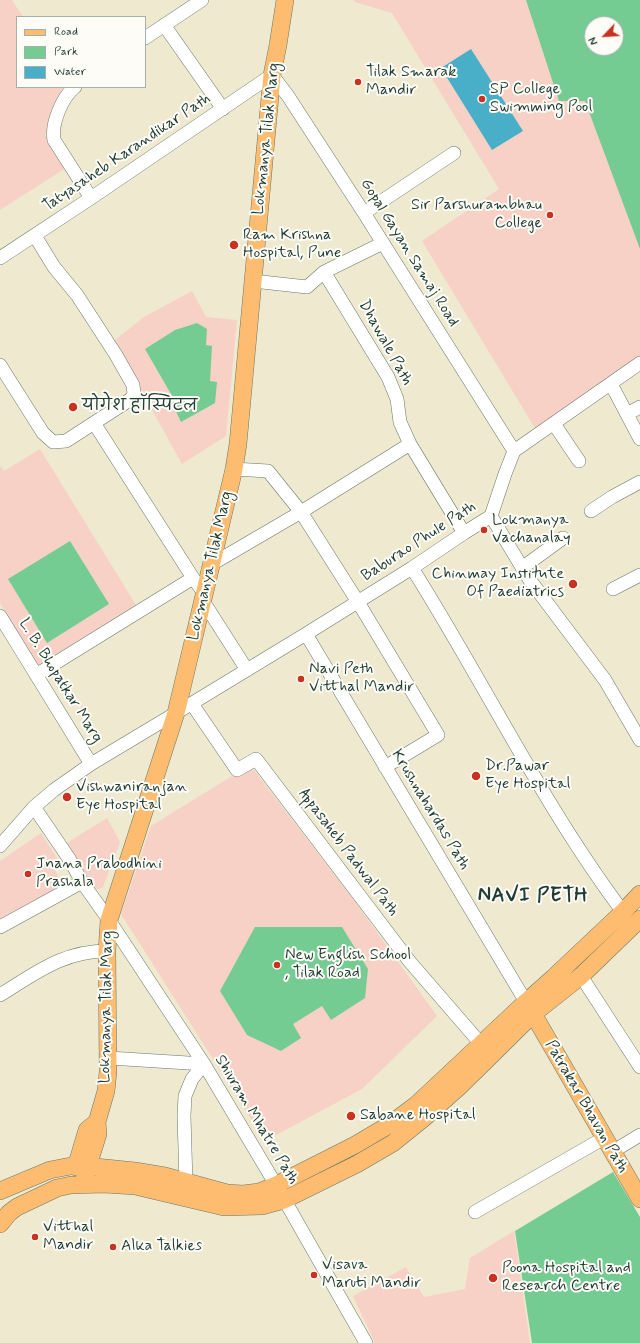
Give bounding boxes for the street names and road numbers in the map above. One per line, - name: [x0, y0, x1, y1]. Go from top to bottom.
- street label: Lokmanya Tilak Marg: [249, 62, 285, 216]
- street label: Tatyasaheb Karandikar Path: [39, 90, 215, 216]
- street label: Gopal Gayan Samaj Road: [356, 175, 462, 331]
- street label: Dhawale Path: [354, 297, 416, 389]
- street label: Lokmanya Tilak Marg: [184, 489, 238, 643]
- street label: Baburao Phule Path: [358, 498, 480, 586]
- street label: L. B. Bhopatkar Marg: [14, 615, 106, 747]
- street label: Krushnahardas Path: [386, 746, 474, 874]
- street label: Appasaheb Padwal Path: [294, 785, 402, 921]
- street label: Lokmanya Tilak Marg: [96, 930, 118, 1084]
- street label: Patrakar Bhavan Path: [540, 1037, 632, 1177]
- street label: Shivram Mhatre Path: [210, 1052, 302, 1188]

